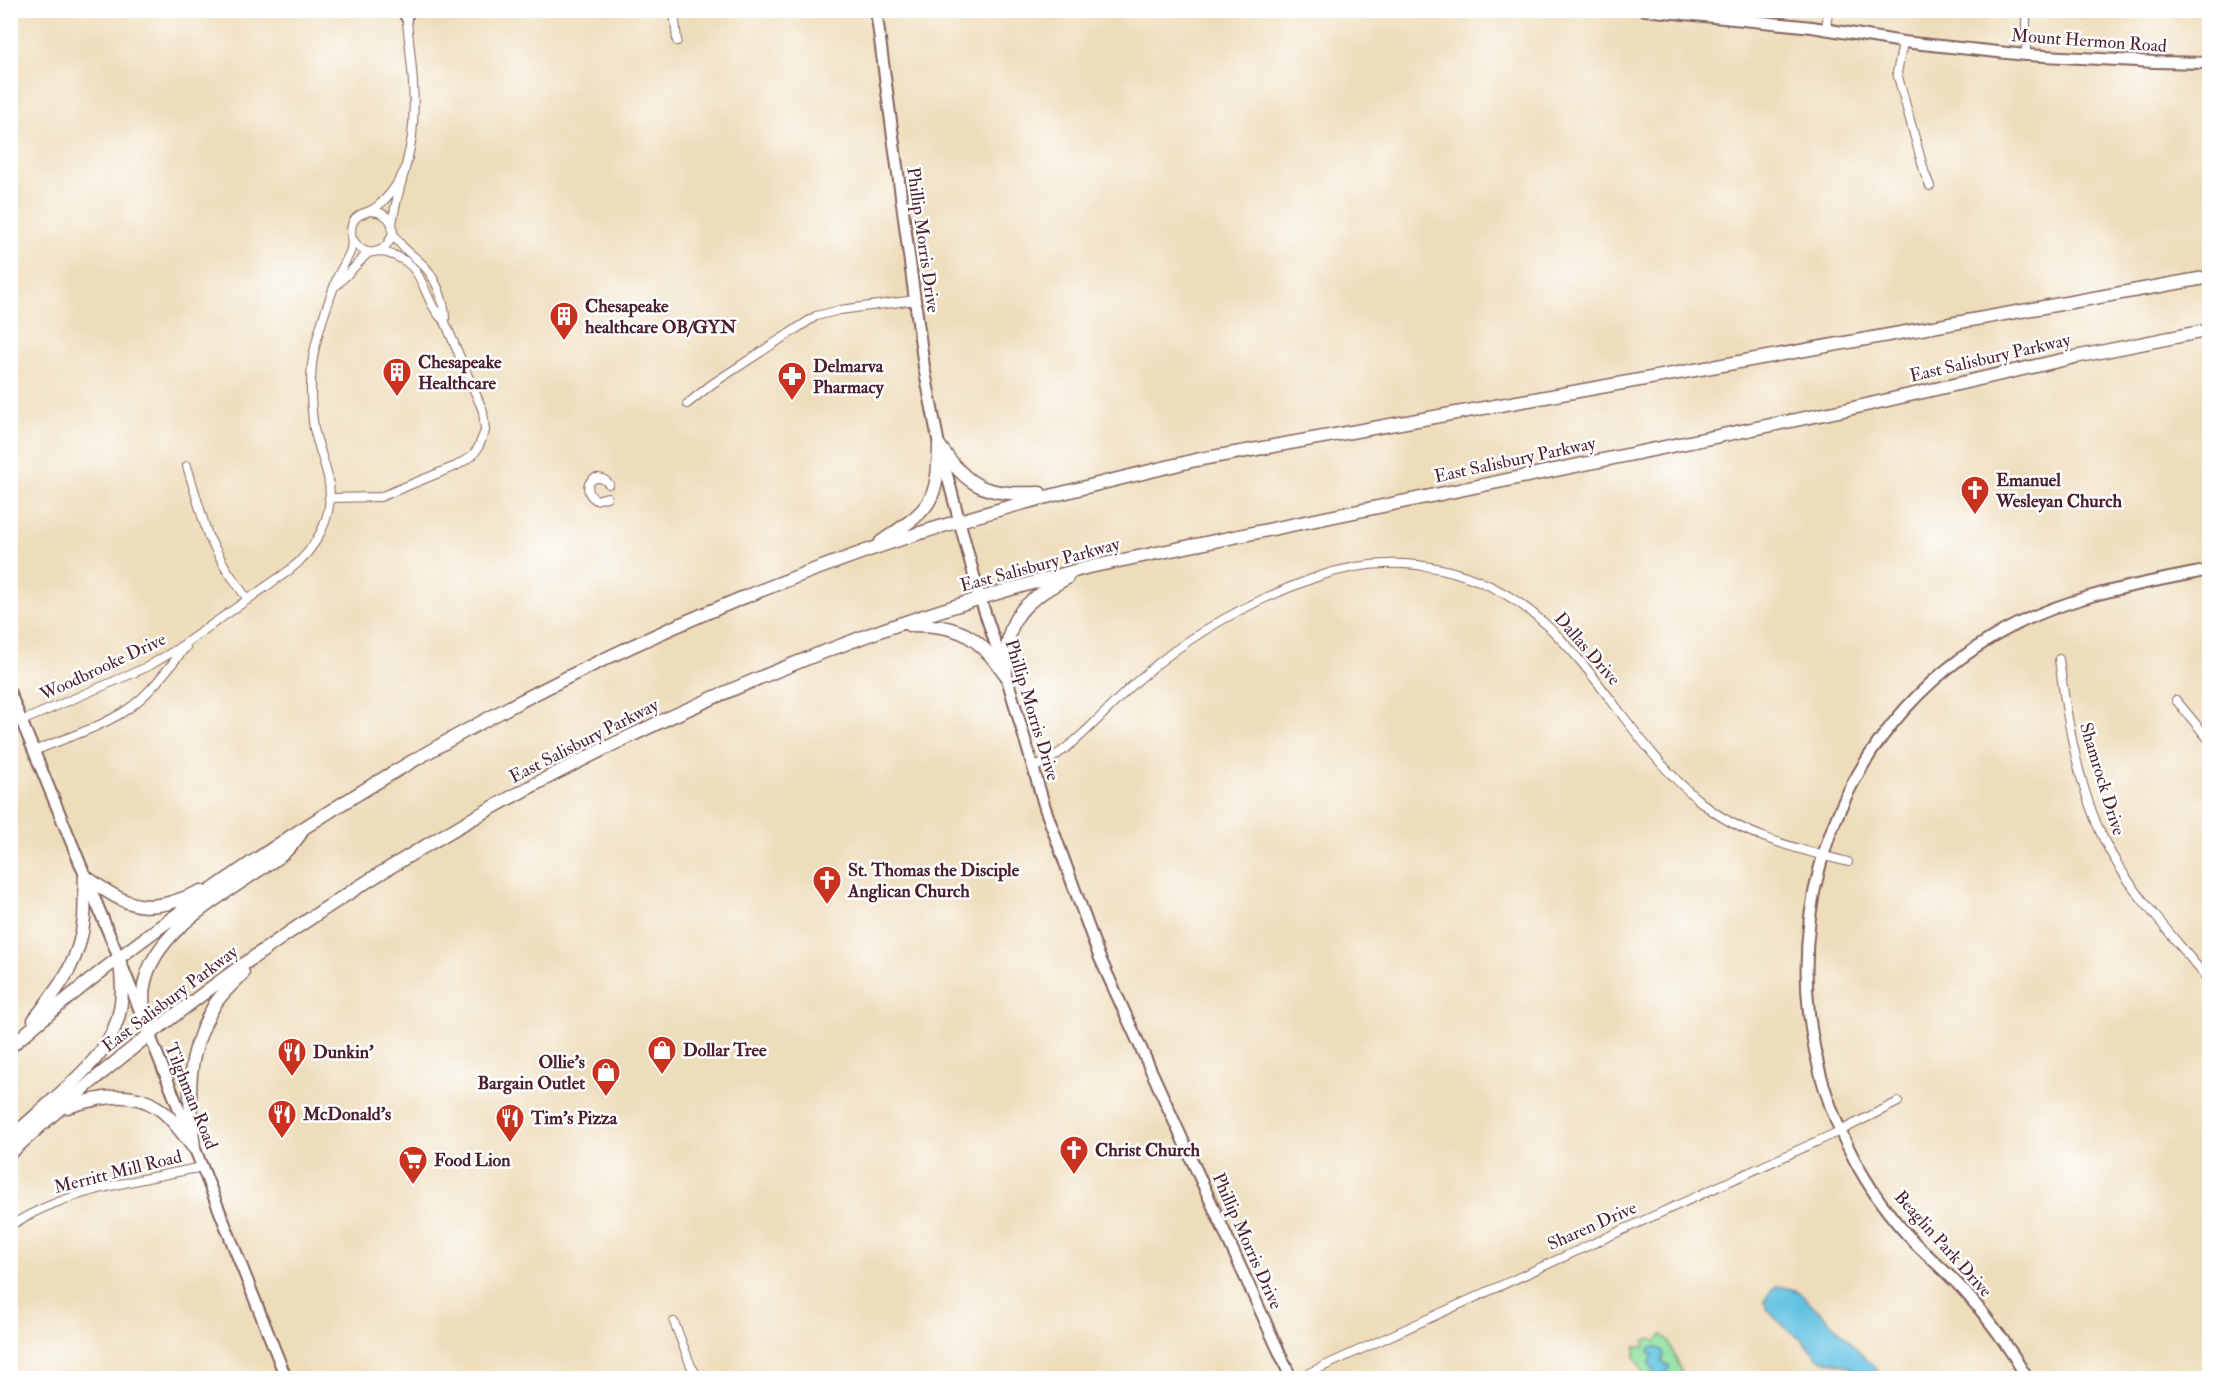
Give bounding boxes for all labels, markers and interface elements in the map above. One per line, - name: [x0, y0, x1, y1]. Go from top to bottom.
- street label: Mount Hermon Road: [2010, 24, 2168, 58]
- street label: Phillip Morris Drive: [901, 166, 945, 315]
- place label: Chesapeake healthcare OB/GYN: [585, 295, 737, 339]
- building icon: Chesapeake healthcare OB/GYN: [548, 300, 580, 342]
- street label: East Salisbury Parkway: [1907, 328, 2074, 388]
- place label: Chesapeake Healthcare: [418, 351, 502, 395]
- place label: Delmarva Pharmacy: [813, 355, 885, 399]
- building icon: Chesapeake Healthcare: [381, 356, 413, 398]
- pharmacy icon: Delmarva Pharmacy: [776, 360, 808, 402]
- street label: East Salisbury Parkway: [1432, 431, 1599, 488]
- place label: Emanuel Wesleyan Church: [1995, 469, 2122, 513]
- church icon: Emanuel Wesleyan Church: [1959, 474, 1991, 516]
- street label: East Salisbury Parkway: [958, 532, 1123, 597]
- street label: Dallas Drive: [1549, 608, 1625, 691]
- street label: Woodbrooke Drive: [35, 628, 170, 707]
- street label: Phillip Morris Drive: [1000, 636, 1065, 784]
- street label: East Salisbury Parkway: [506, 693, 663, 789]
- street label: Shamrock Drive: [2074, 720, 2130, 839]
- place label: St. Thomas the Disciple Anglican Church: [847, 859, 1020, 903]
- church icon: St. Thomas the Disciple Anglican Church: [811, 864, 843, 906]
- street label: East Salisbury Parkway: [97, 940, 243, 1058]
- shop icon: Dollar Tree: [646, 1034, 678, 1076]
- restaurant icon: Dunkin': [276, 1036, 308, 1078]
- street label: Tilghman Road: [159, 1039, 223, 1153]
- place label: Dollar Tree: [683, 1039, 767, 1062]
- place label: Dunkin': [313, 1041, 374, 1064]
- place label: Ollie's Bargain Outlet: [477, 1051, 585, 1095]
- shop icon: Ollie's Bargain Outlet: [590, 1056, 622, 1098]
- restaurant icon: McDonald's: [266, 1098, 298, 1140]
- restaurant icon: Tim's Pizza: [494, 1102, 526, 1144]
- place label: McDonald's: [302, 1103, 391, 1126]
- place label: Tim's Pizza: [530, 1107, 618, 1130]
- church icon: Christ Church: [1058, 1134, 1090, 1176]
- place label: Christ Church: [1095, 1139, 1201, 1162]
- supermarket icon: Food Lion: [397, 1144, 429, 1186]
- street label: Merritt Mill Road: [52, 1145, 184, 1199]
- place label: Food Lion: [434, 1149, 511, 1172]
- street label: Phillip Morris Drive: [1207, 1169, 1288, 1313]
- street label: Beaglin Park Drive: [1889, 1186, 1997, 1303]
- street label: Sharen Drive: [1544, 1196, 1641, 1256]

